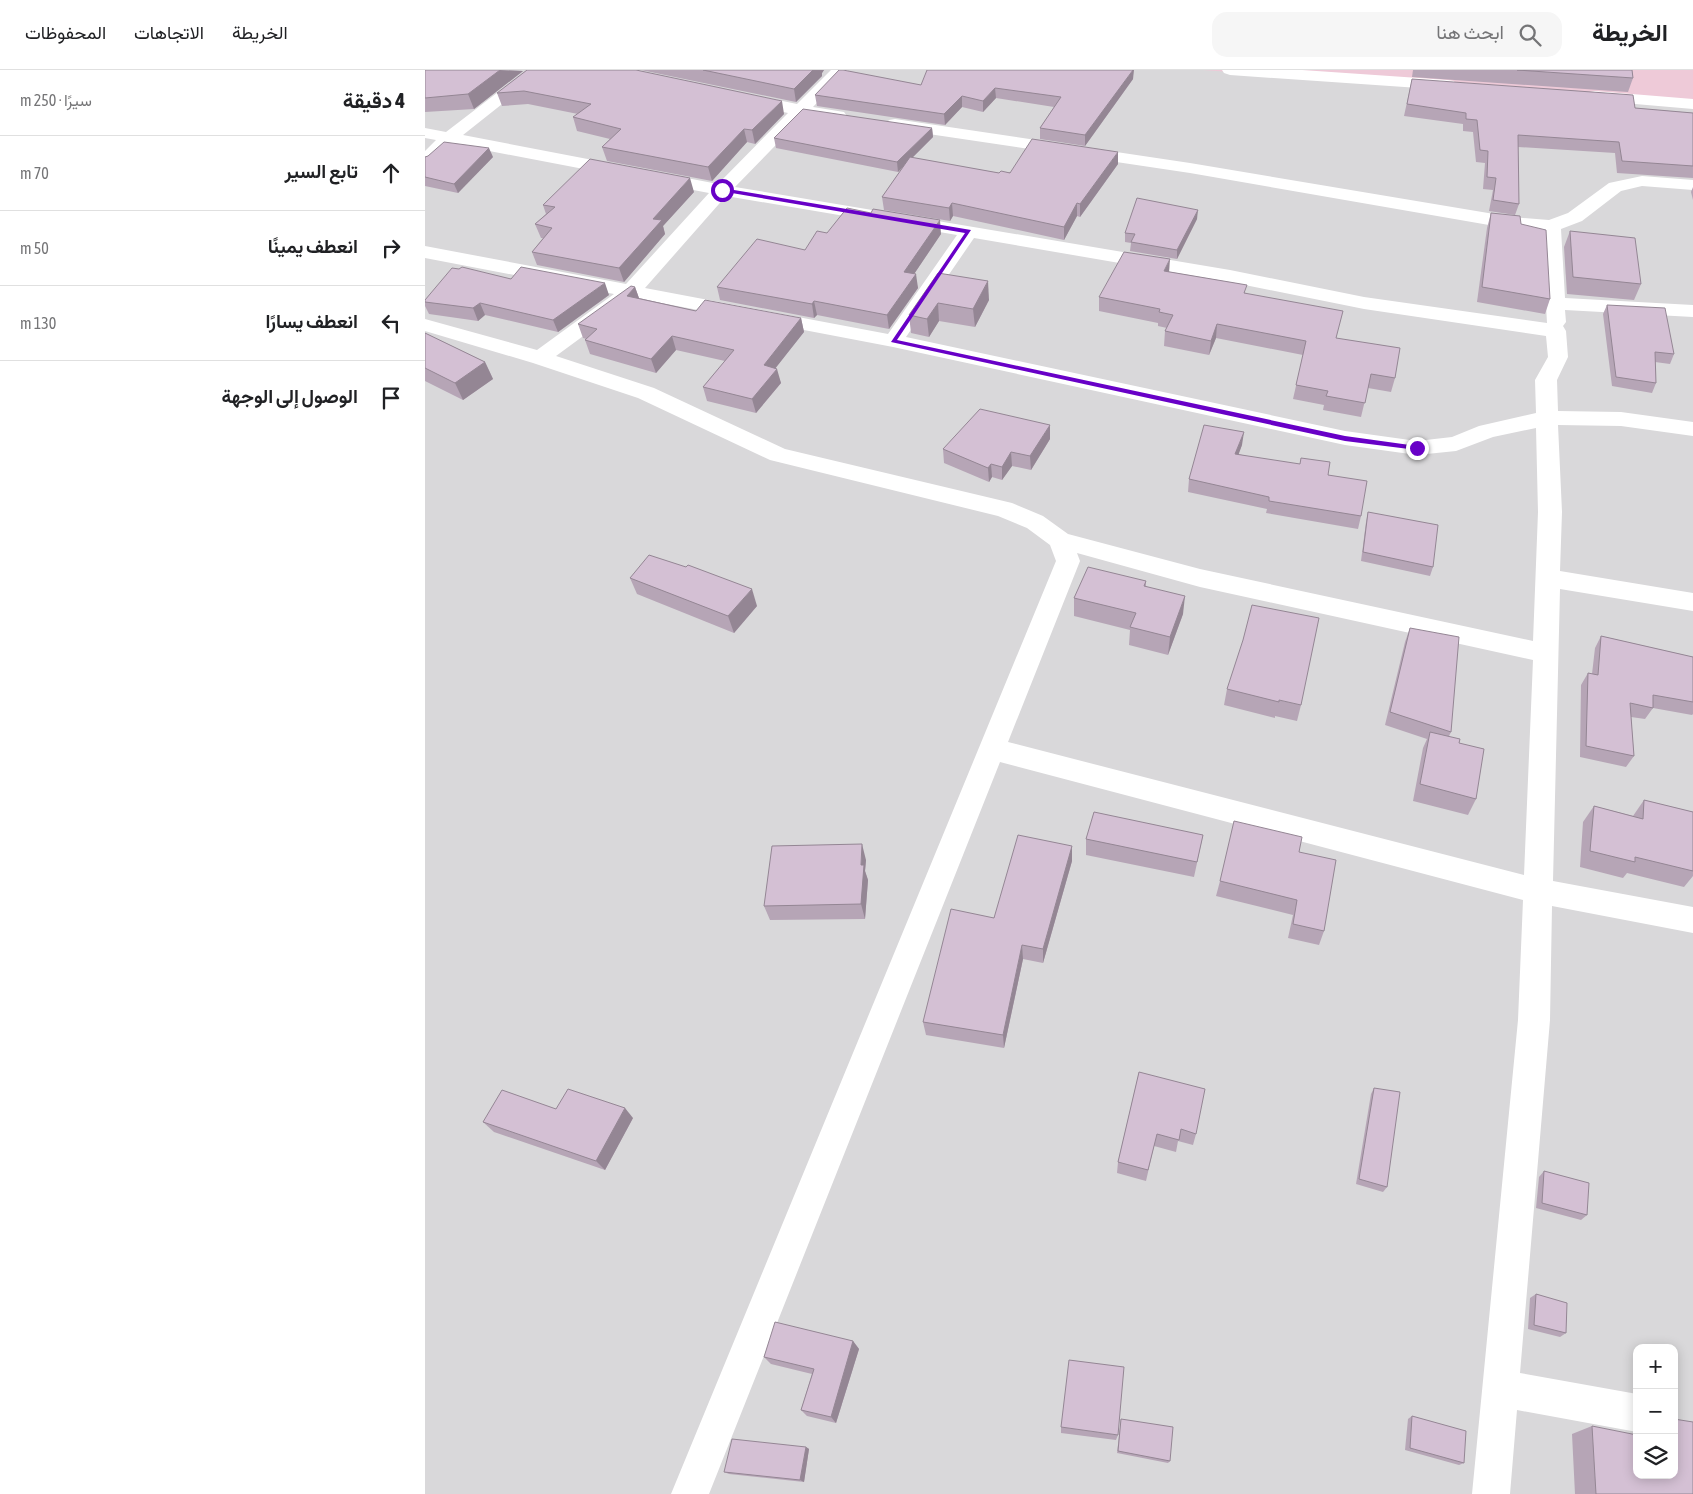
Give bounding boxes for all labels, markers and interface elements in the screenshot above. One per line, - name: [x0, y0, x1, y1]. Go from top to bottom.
- search box: [1212, 12, 1562, 57]
- text: الخريطة: [1592, 19, 1668, 46]
- text: ابحث هنا: [1436, 21, 1504, 43]
- icon: search: [1516, 21, 1544, 49]
- text: المحفوظات: [25, 22, 106, 43]
- text: الاتجاهات: [134, 22, 204, 43]
- text: الخريطة: [232, 22, 288, 43]
- text: 4 دقيقة: [343, 88, 405, 112]
- text: سيرًا · 250 m: [20, 91, 92, 109]
- icon: ahead: [377, 159, 405, 187]
- text: تابع السير: [285, 160, 358, 182]
- text: 70 m: [20, 164, 49, 182]
- route start: [711, 179, 734, 202]
- icon: right: [377, 234, 405, 262]
- text: انعطف يمينًا: [268, 235, 358, 257]
- text: 50 m: [20, 239, 49, 257]
- icon: left: [377, 309, 405, 337]
- text: انعطف يسارًا: [265, 310, 358, 332]
- text: 130 m: [20, 314, 56, 332]
- icon: arrive: [377, 384, 405, 412]
- text: الوصول إلى الوجهة: [221, 385, 358, 407]
- route end: [1406, 437, 1429, 460]
- map controls: [1633, 1344, 1678, 1479]
- button: +: [1633, 1344, 1678, 1389]
- button: −: [1633, 1389, 1678, 1434]
- button: layers: [1633, 1434, 1678, 1479]

